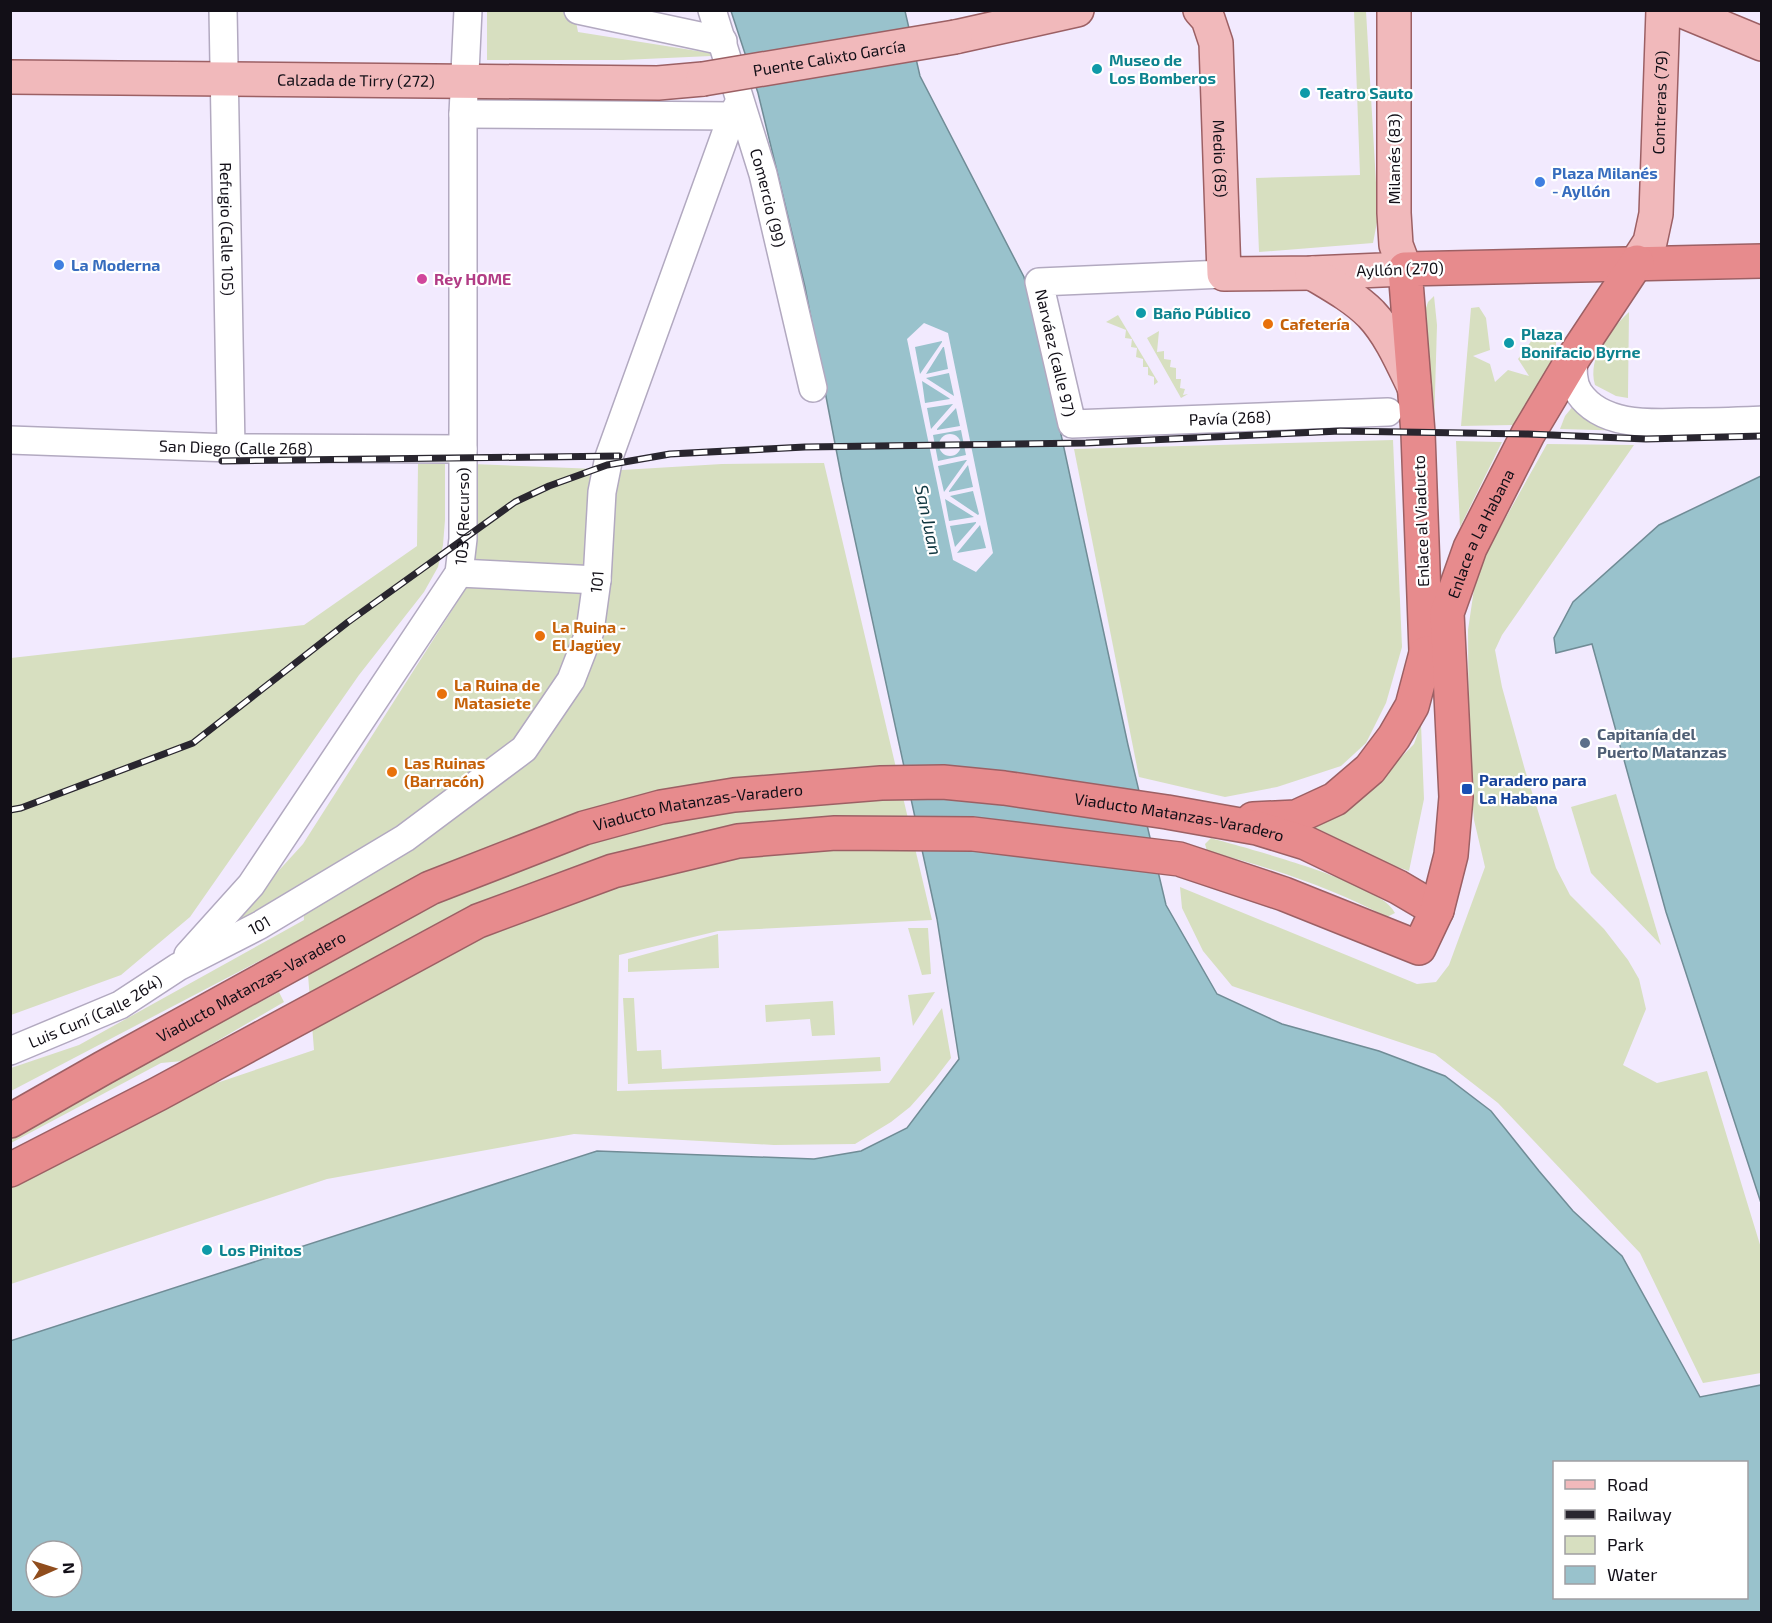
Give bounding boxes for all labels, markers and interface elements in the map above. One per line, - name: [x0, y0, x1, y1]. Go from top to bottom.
- street label: Puente Calixto García: [752, 35, 907, 80]
- place label: Museo de Los Bomberos: [1109, 50, 1216, 87]
- street label: Contreras (79): [1648, 50, 1671, 155]
- marker: Museo de Los Bomberos: [1090, 62, 1104, 76]
- street label: Calzada de Tirry (272): [277, 69, 435, 90]
- place label: Teatro Sauto: [1317, 83, 1413, 102]
- marker: Teatro Sauto: [1298, 86, 1312, 100]
- street label: Milanés (83): [1384, 114, 1403, 204]
- street label: Medio (85): [1210, 119, 1231, 198]
- street label: Comercio (99): [747, 146, 790, 249]
- street label: Refugio (Calle 105): [217, 162, 238, 296]
- place label: Plaza Milanés - Ayllón: [1552, 163, 1658, 201]
- marker: Plaza Milanés - Ayllón: [1533, 175, 1547, 189]
- place label: La Moderna: [71, 255, 160, 274]
- street label: Ayllón (270): [1356, 257, 1444, 280]
- marker: La Moderna: [52, 258, 66, 272]
- place label: Rey HOME: [434, 269, 511, 289]
- marker: Rey HOME: [415, 272, 429, 286]
- street label: Narváez (calle 97): [1032, 287, 1080, 418]
- place label: Baño Público: [1153, 303, 1251, 322]
- marker: Baño Público: [1134, 306, 1148, 320]
- place label: Cafetería: [1280, 314, 1350, 333]
- marker: Cafetería: [1261, 317, 1275, 331]
- place label: Plaza Bonifacio Byrne: [1521, 324, 1640, 362]
- marker: Plaza Bonifacio Byrne: [1502, 336, 1516, 350]
- street label: Pavía (268): [1188, 406, 1271, 429]
- street label: San Diego (Calle 268): [159, 435, 313, 457]
- street label: Enlace al Viaducto: [1409, 455, 1432, 587]
- street label: Enlace a La Habana: [1443, 466, 1518, 601]
- street label: 103 (Recurso): [450, 467, 472, 566]
- water label: San Juan: [911, 483, 947, 557]
- street label: 101: [585, 570, 607, 594]
- place label: La Ruina - El Jagüey: [552, 617, 626, 655]
- marker: La Ruina - El Jagüey: [533, 629, 547, 643]
- place label: La Ruina de Matasiete: [454, 675, 540, 712]
- marker: La Ruina de Matasiete: [435, 687, 449, 701]
- place label: Capitanía del Puerto Matanzas: [1597, 724, 1727, 761]
- marker: Capitanía del Puerto Matanzas: [1578, 736, 1592, 750]
- place label: Las Ruinas (Barracón): [404, 753, 485, 790]
- marker: Las Ruinas (Barracón): [385, 765, 399, 779]
- place label: Paradero para La Habana: [1479, 770, 1587, 807]
- street label: Viaducto Matanzas-Varadero: [591, 779, 804, 834]
- marker: Paradero para La Habana: [1460, 782, 1474, 796]
- street label: Viaducto Matanzas-Varadero: [1073, 789, 1287, 845]
- street label: 101: [245, 911, 274, 938]
- street label: Viaducto Matanzas-Varadero: [153, 926, 349, 1046]
- street label: Luis Cuní (Calle 264): [25, 970, 165, 1051]
- place label: Los Pinitos: [219, 1240, 302, 1259]
- marker: Los Pinitos: [200, 1243, 214, 1257]
- legend: [1553, 1461, 1748, 1599]
- text: Road: [1607, 1473, 1648, 1495]
- text: Railway: [1607, 1503, 1672, 1525]
- text: Park: [1607, 1533, 1644, 1555]
- north arrow: [24, 1539, 84, 1599]
- text: N: [60, 1562, 79, 1574]
- text: Water: [1607, 1563, 1657, 1585]

